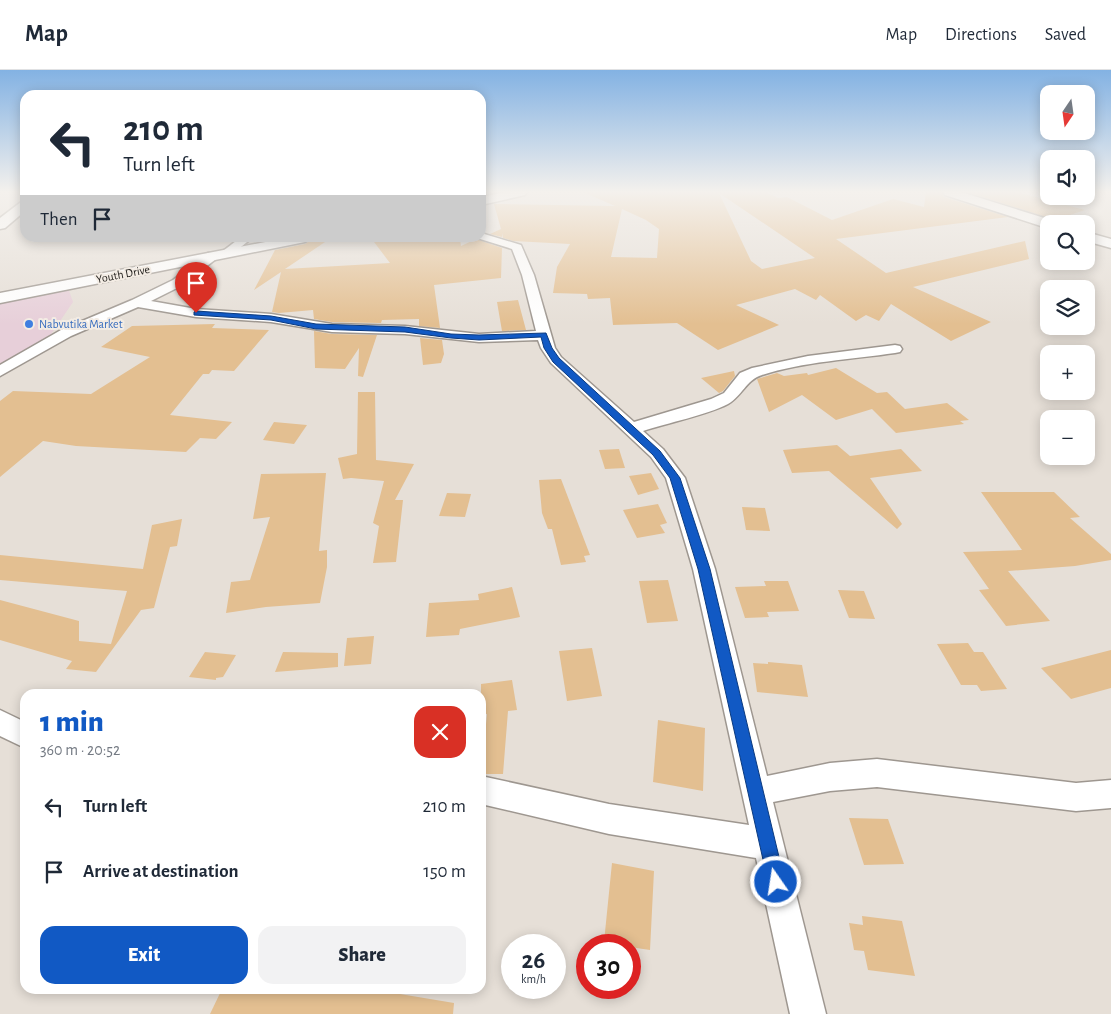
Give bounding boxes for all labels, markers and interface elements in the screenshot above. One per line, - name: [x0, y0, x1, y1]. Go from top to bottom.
- text: Map: [25, 22, 68, 46]
- text: Map: [886, 26, 917, 44]
- text: Directions: [945, 26, 1017, 44]
- text: Saved: [1045, 26, 1086, 44]
- north arrow: [1040, 85, 1095, 140]
- map controls: [1040, 85, 1095, 465]
- icon: left: [40, 110, 105, 175]
- text: 210 m: [123, 112, 204, 147]
- button: sound: [1040, 150, 1095, 205]
- text: Turn left: [123, 153, 195, 175]
- icon: arrive: [88, 205, 116, 233]
- text: Then: [40, 210, 78, 229]
- button: search: [1040, 215, 1095, 270]
- pin: [175, 262, 217, 313]
- street label: Youth Drive: [95, 263, 151, 285]
- icon: arrive: [182, 269, 210, 297]
- button: layers: [1040, 280, 1095, 335]
- marker: Nabvutika Market: [23, 318, 35, 330]
- place label: Nabvutika Market: [39, 318, 123, 330]
- button: +: [1040, 345, 1095, 400]
- button: −: [1040, 410, 1095, 465]
- button: close: [414, 706, 466, 758]
- text: 1 min: [40, 707, 104, 737]
- text: 360 m · 20:52: [40, 742, 120, 758]
- icon: left: [40, 793, 68, 821]
- text: Turn left: [83, 797, 147, 816]
- text: 210 m: [422, 797, 466, 816]
- position arrow: [749, 855, 801, 907]
- icon: arrive: [40, 858, 68, 886]
- text: Arrive at destination: [83, 862, 239, 881]
- text: 150 m: [423, 862, 466, 881]
- button: Exit: [40, 926, 248, 984]
- button: Share: [258, 926, 466, 984]
- speed limit sign: 30: [576, 934, 641, 999]
- text: 26: [522, 948, 545, 973]
- text: km/h: [521, 973, 546, 985]

